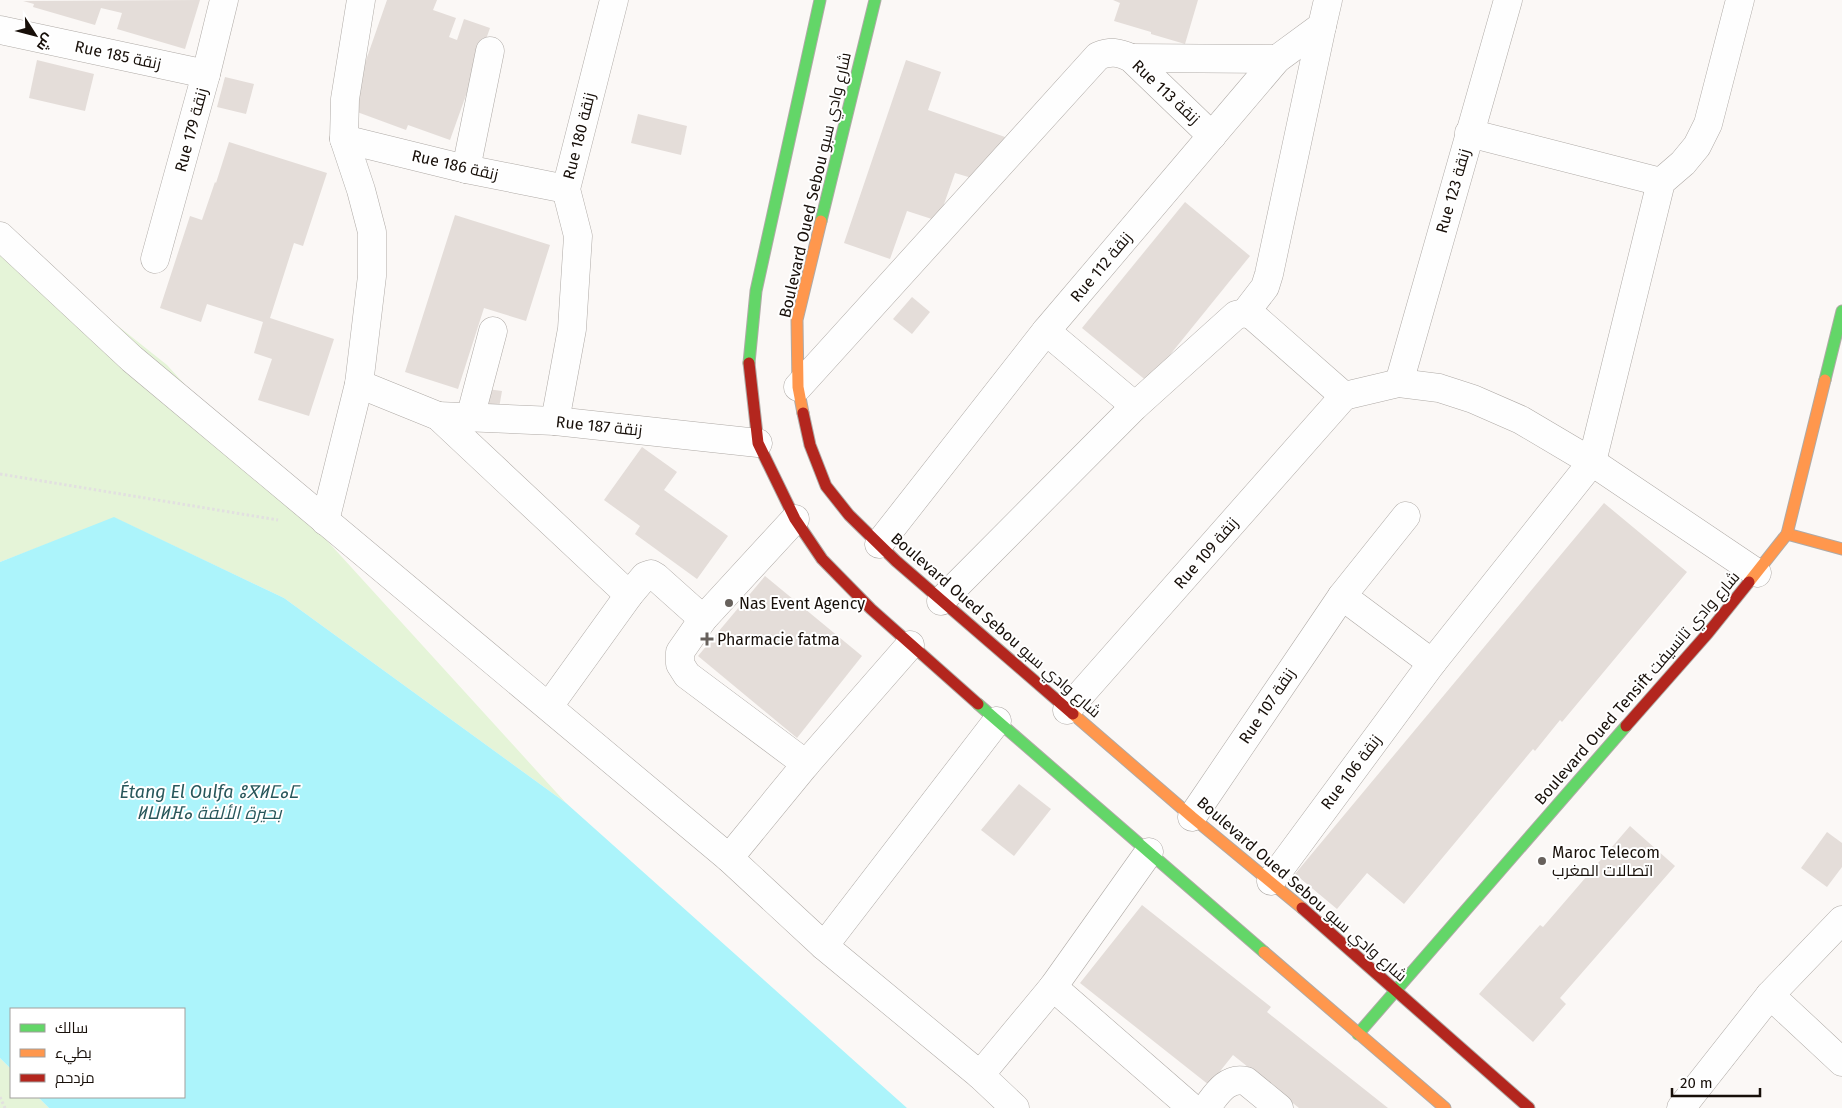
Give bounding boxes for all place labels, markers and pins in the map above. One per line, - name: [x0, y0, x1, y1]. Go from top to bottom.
- place label: Nas Event Agency: [739, 594, 865, 613]
- marker: Nas Event Agency: [723, 597, 735, 609]
- place label: Pharmacie fatma: [717, 630, 840, 649]
- marker: Pharmacie fatma: [701, 633, 713, 645]
- place label: Maroc Telecom اتصالات المغرب: [1552, 843, 1660, 880]
- marker: Maroc Telecom اتصالات المغرب: [1536, 855, 1548, 867]

